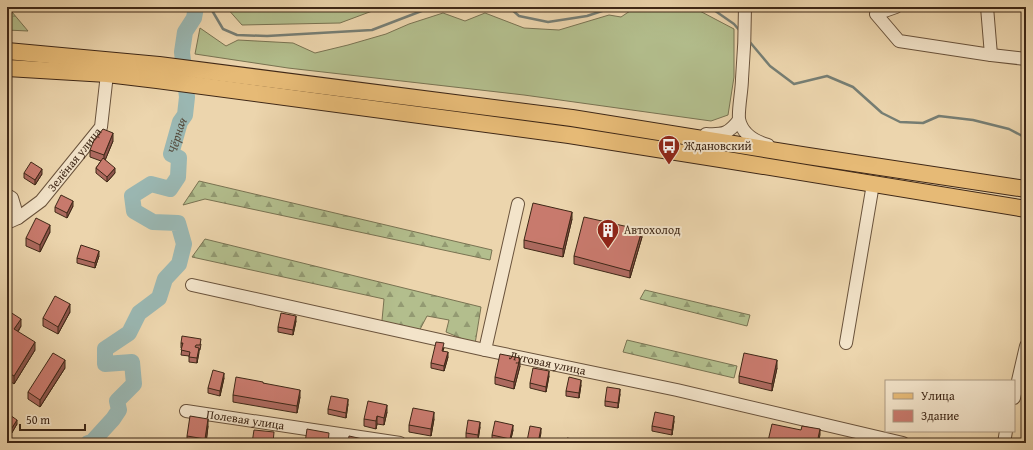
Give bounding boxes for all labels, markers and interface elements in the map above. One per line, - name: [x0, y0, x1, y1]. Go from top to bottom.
- water label: Чёрная: [163, 112, 192, 156]
- street label: Зелёная улица: [43, 123, 106, 195]
- bus stop icon: Ждановский: [656, 133, 682, 166]
- place label: Ждановский: [683, 137, 752, 154]
- building icon: Автохолод: [595, 217, 621, 250]
- place label: Автохолод: [624, 221, 681, 238]
- street label: Луговая улица: [508, 346, 588, 379]
- legend: [885, 380, 1015, 432]
- text: Улица: [921, 387, 955, 404]
- street label: Полевая улица: [205, 405, 286, 434]
- scale bar: [20, 406, 85, 432]
- text: Здание: [921, 407, 960, 424]
- text: 50 m: [26, 411, 50, 428]

